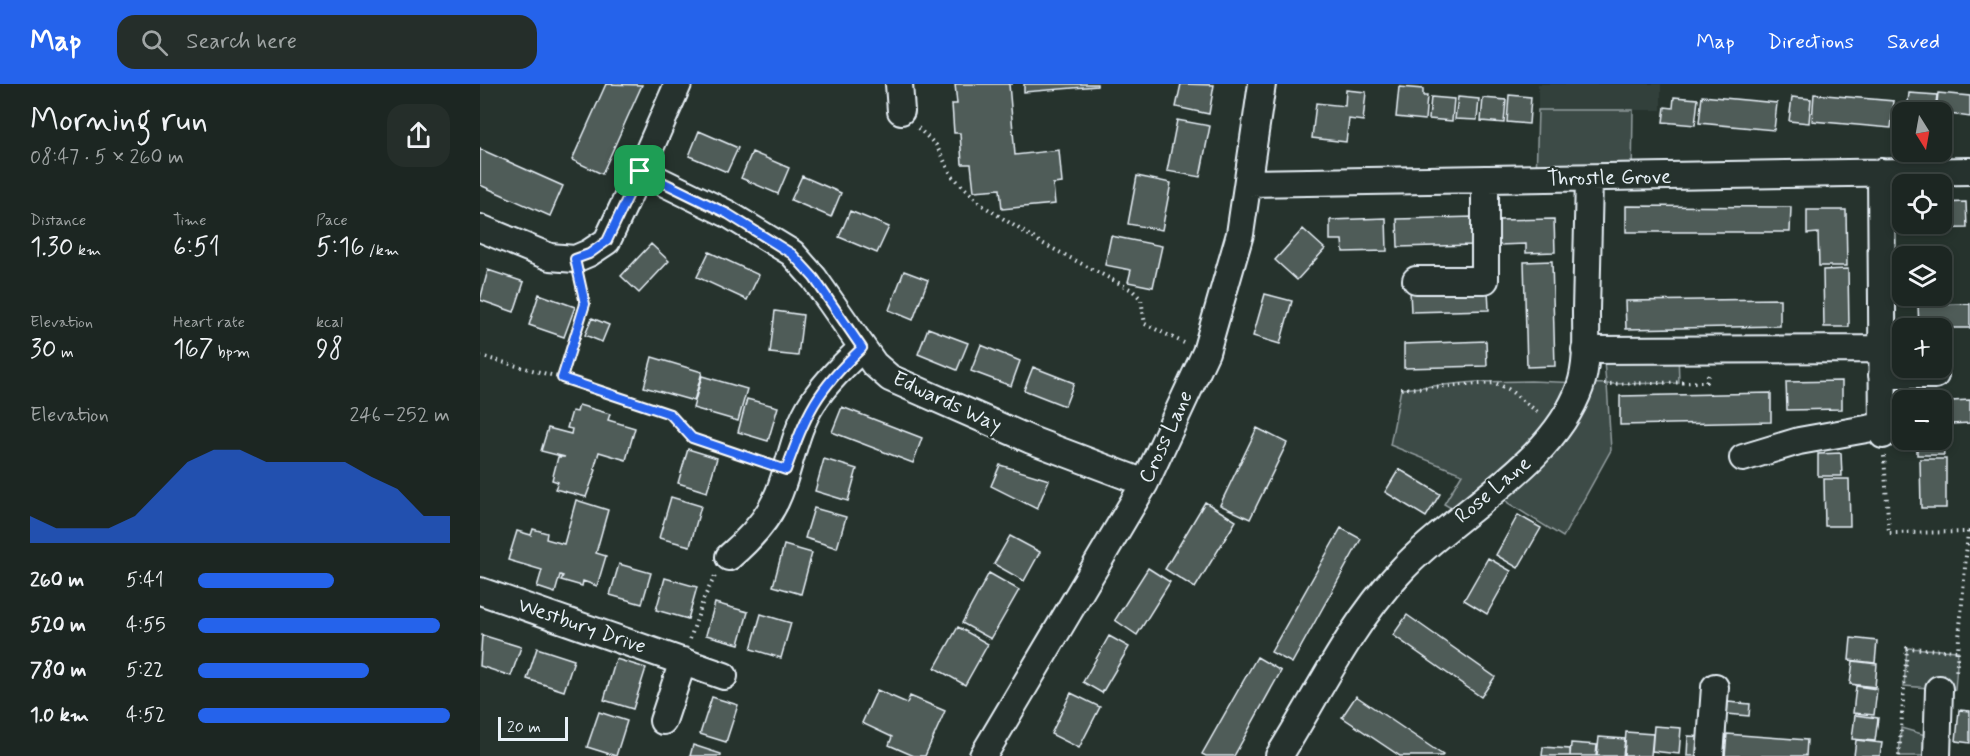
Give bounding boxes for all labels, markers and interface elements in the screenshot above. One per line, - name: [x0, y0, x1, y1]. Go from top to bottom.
- search box: [117, 15, 537, 69]
- text: Map: [30, 24, 81, 61]
- icon: search: [138, 26, 171, 59]
- text: Search here: [186, 28, 297, 56]
- text: Map: [1696, 28, 1735, 56]
- text: Directions: [1768, 28, 1854, 56]
- text: Saved: [1887, 28, 1940, 56]
- text: Morning run: [30, 99, 208, 143]
- north arrow: [1892, 102, 1952, 162]
- map controls: [1892, 102, 1952, 450]
- button: share: [387, 104, 450, 167]
- text: 08:47 · 5 × 260 m: [30, 144, 184, 171]
- pin: [614, 145, 665, 196]
- icon: arrive: [623, 154, 656, 187]
- street label: Throstle Grove: [1547, 163, 1671, 193]
- button: locate: [1892, 174, 1952, 234]
- text: Distance: [30, 210, 86, 231]
- text: Time: [173, 210, 207, 231]
- text: Pace: [316, 210, 348, 231]
- text: 1.30: [30, 231, 74, 265]
- text: 6:51: [173, 231, 220, 265]
- text: 5:16: [316, 231, 365, 265]
- text: km: [74, 240, 101, 261]
- text: /km: [365, 240, 399, 261]
- button: layers: [1892, 246, 1952, 306]
- text: Elevation: [30, 312, 93, 333]
- text: Heart rate: [173, 312, 245, 333]
- text: kcal: [316, 312, 343, 333]
- button: +: [1892, 318, 1952, 378]
- text: 30: [30, 333, 57, 367]
- text: 167: [173, 333, 214, 367]
- text: 98: [316, 333, 343, 367]
- text: m: [57, 342, 74, 363]
- text: bpm: [214, 342, 250, 363]
- street label: Edwards Way: [888, 365, 1006, 439]
- street label: Cross Lane: [1132, 386, 1200, 488]
- button: −: [1892, 390, 1952, 450]
- text: Elevation: [30, 402, 109, 429]
- text: 246–252 m: [350, 402, 450, 429]
- street label: Rose Lane: [1449, 450, 1537, 530]
- text: 260 m: [30, 567, 84, 594]
- text: 5:41: [126, 567, 164, 594]
- street label: Westbury Drive: [514, 591, 650, 661]
- text: 520 m: [30, 612, 86, 639]
- text: 4:55: [126, 612, 166, 639]
- text: 780 m: [30, 657, 86, 684]
- text: 5:22: [126, 657, 164, 684]
- text: 1.0 km: [30, 702, 89, 729]
- text: 4:52: [126, 702, 166, 729]
- scale bar: [498, 714, 568, 742]
- text: 20 m: [507, 717, 541, 738]

